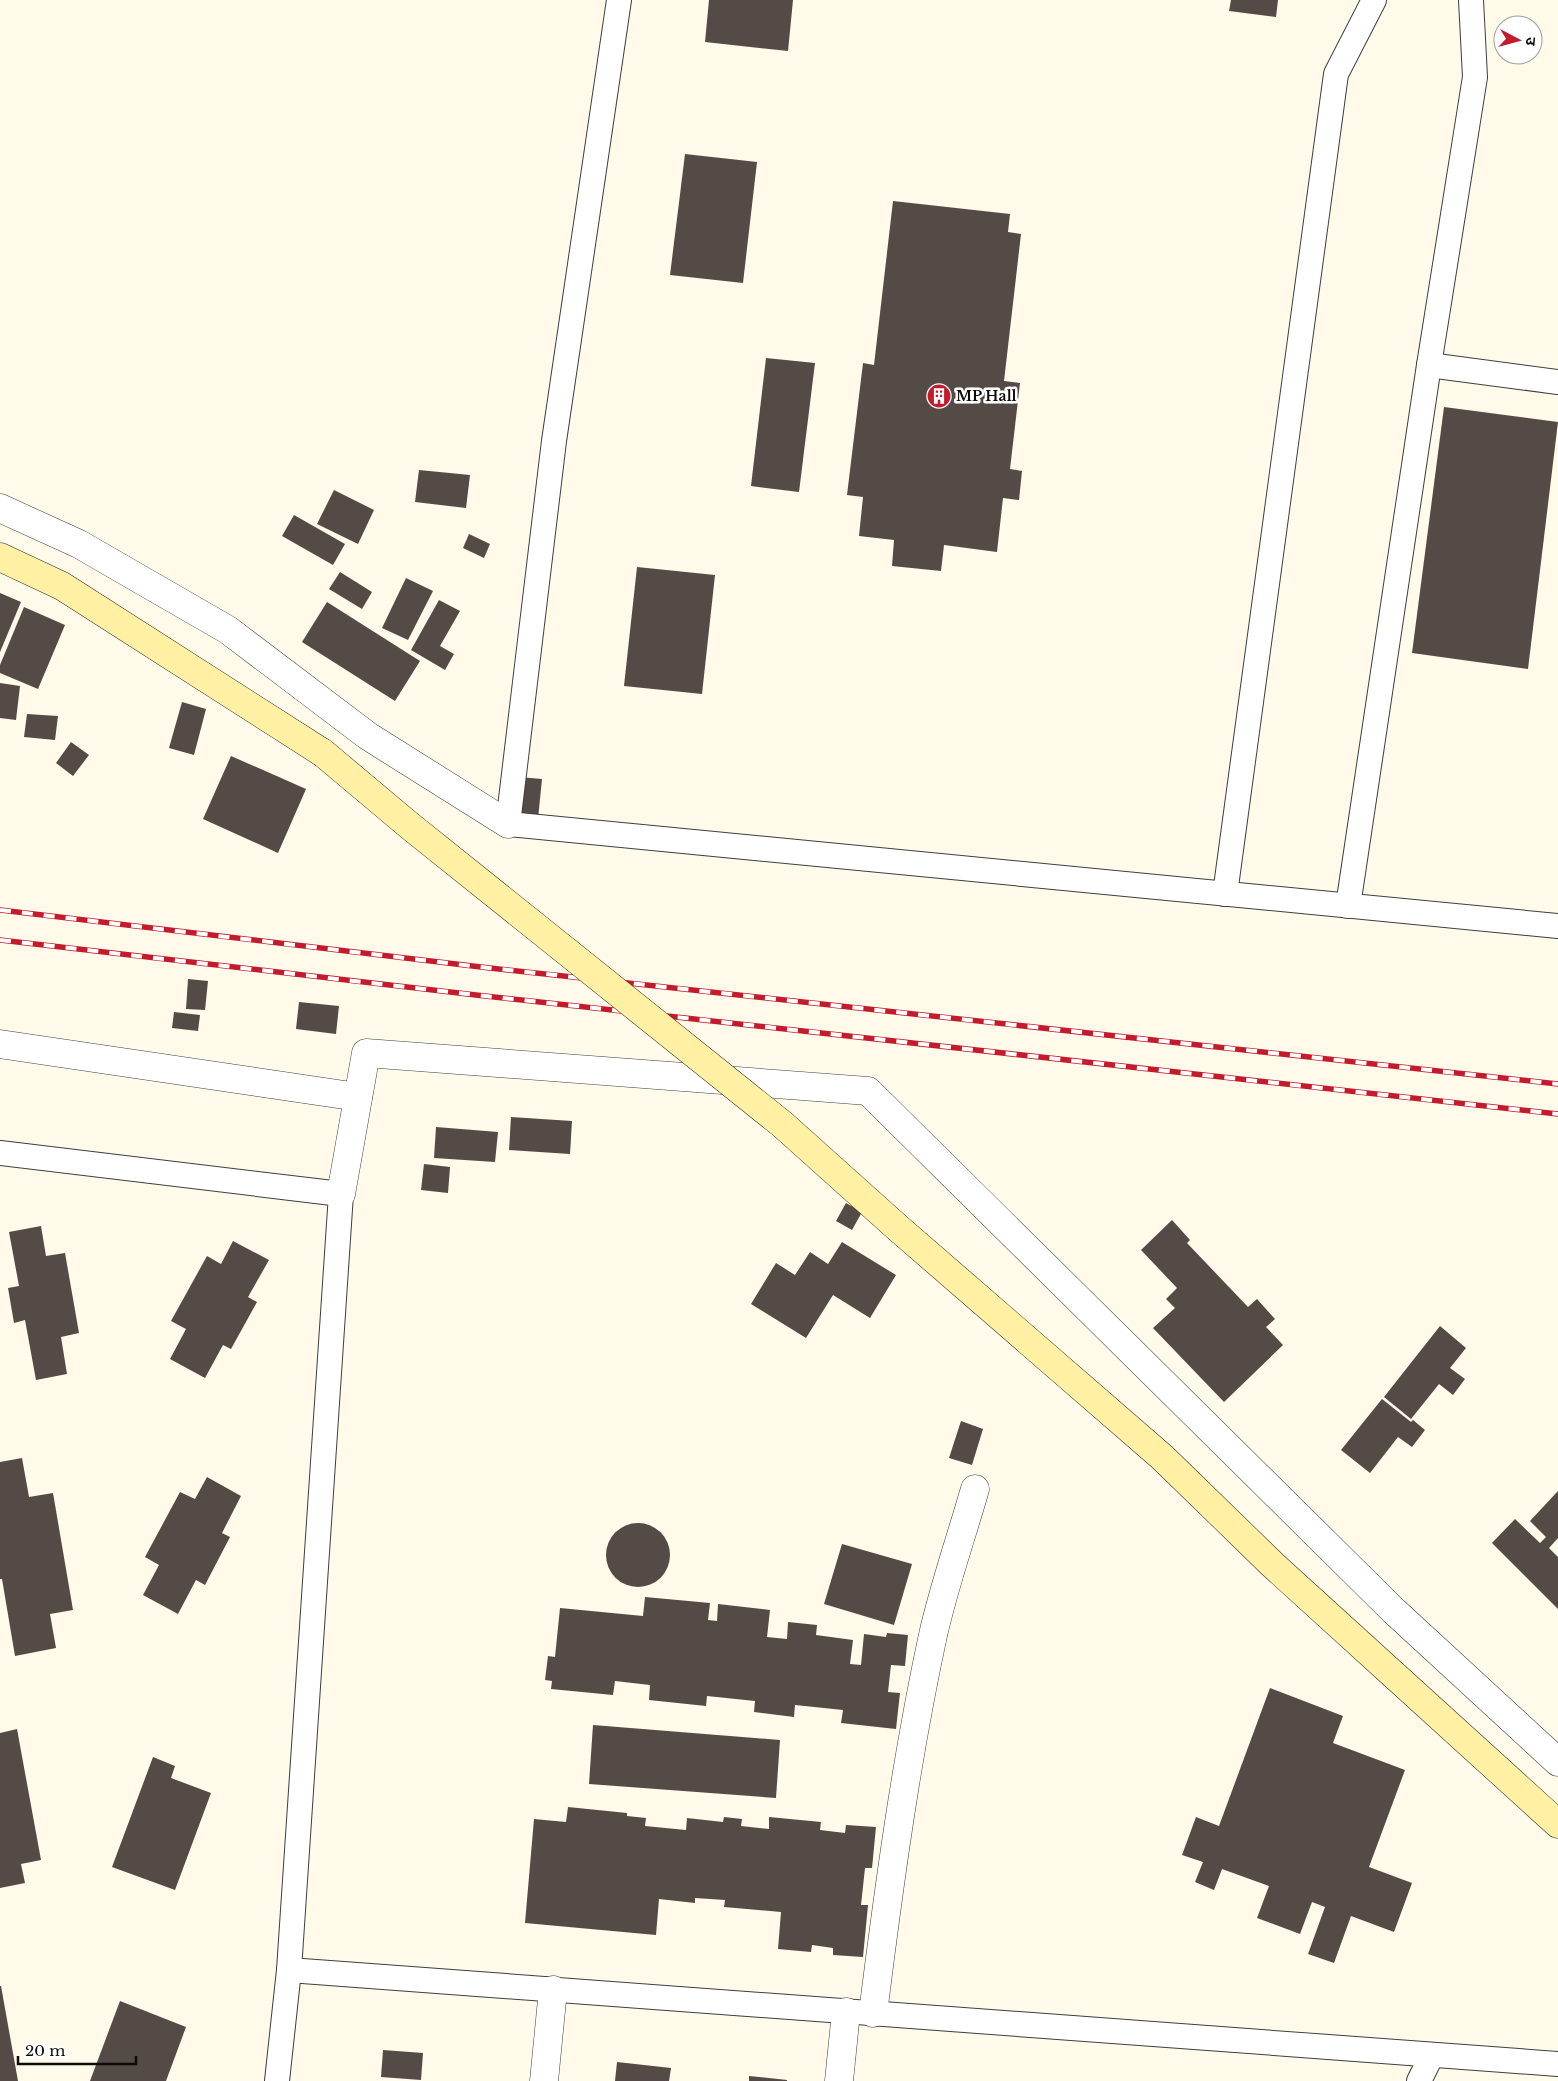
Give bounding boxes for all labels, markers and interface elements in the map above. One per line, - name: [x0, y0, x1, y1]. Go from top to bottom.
- north arrow: [1493, 15, 1543, 65]
- text: उ: [1521, 36, 1540, 47]
- building icon: MP Hall: [926, 383, 952, 409]
- place label: MP Hall: [956, 387, 1017, 405]
- scale bar: [18, 2034, 135, 2066]
- text: 20 m: [25, 2041, 65, 2060]

